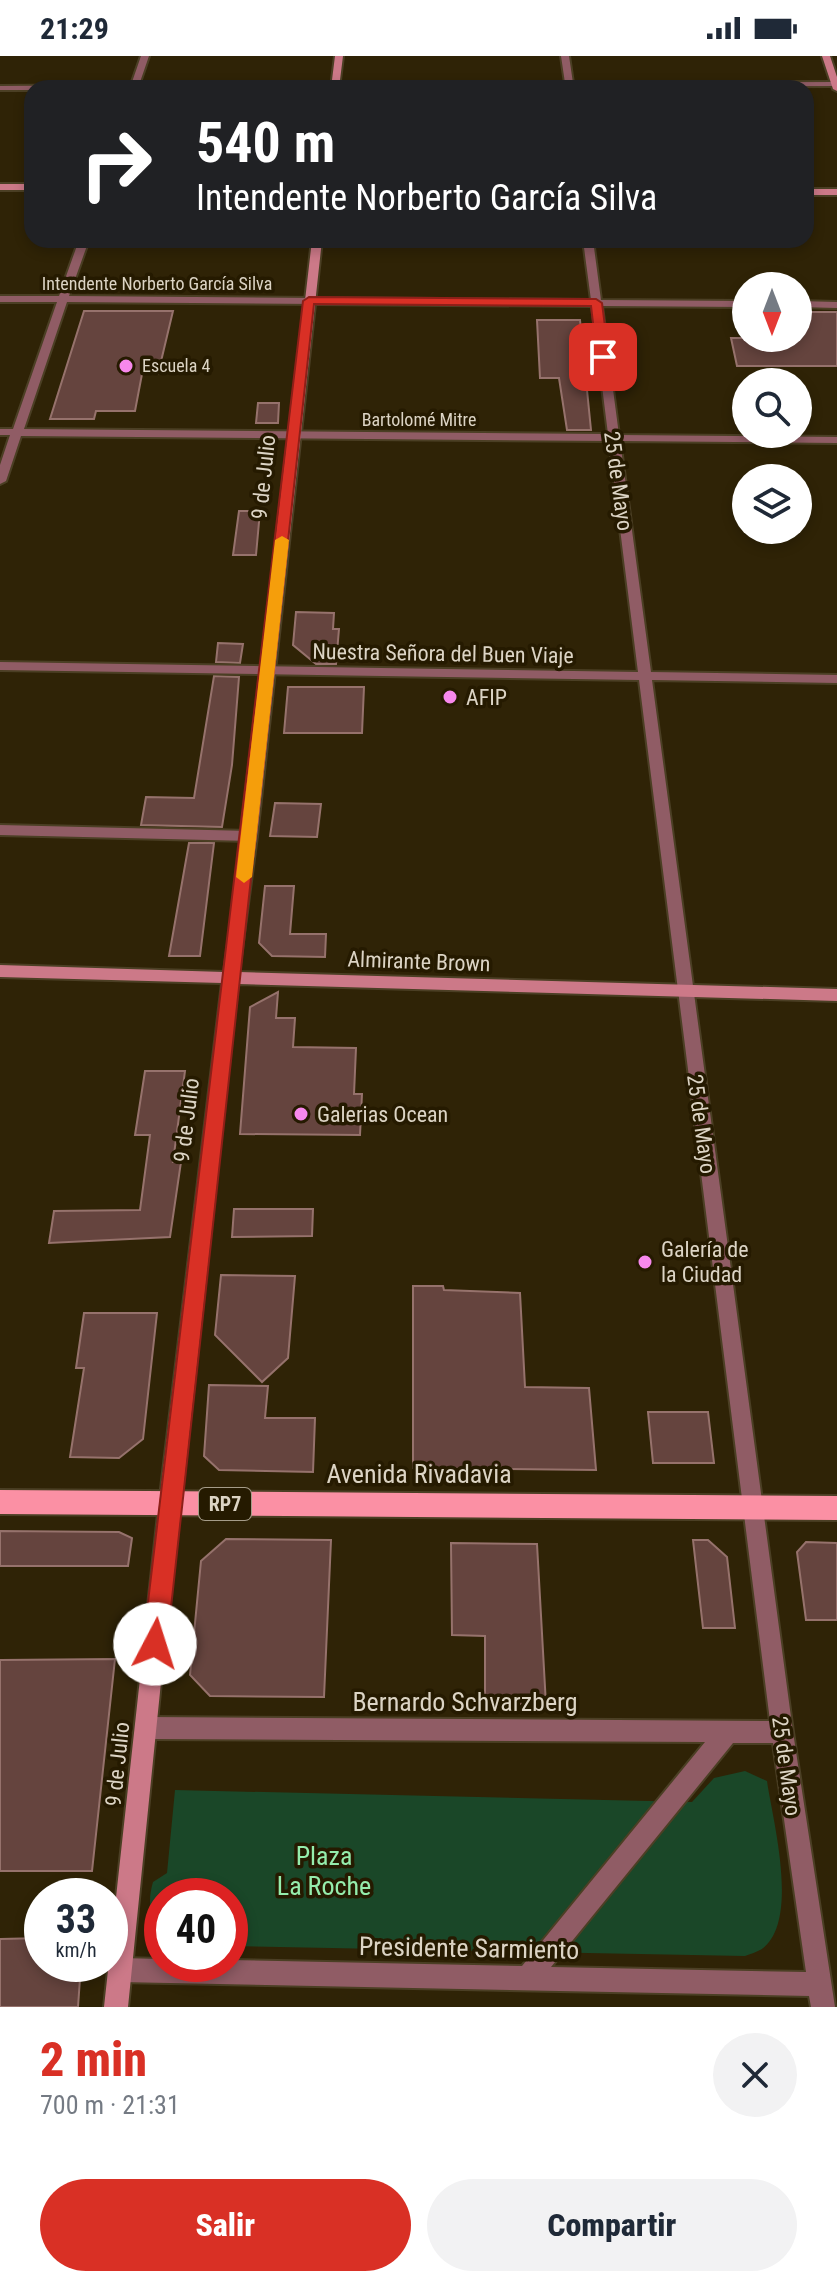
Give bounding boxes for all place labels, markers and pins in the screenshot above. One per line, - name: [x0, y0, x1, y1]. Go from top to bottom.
- pin: [569, 323, 637, 391]
- place label: Escuela 4: [142, 355, 210, 376]
- marker: Escuela 4: [117, 357, 135, 375]
- place label: AFIP: [466, 685, 507, 710]
- marker: AFIP: [441, 688, 459, 706]
- place label: Galerias Ocean: [317, 1102, 448, 1127]
- marker: Galerias Ocean: [292, 1105, 310, 1123]
- place label: Galería de la Ciudad: [661, 1237, 749, 1287]
- marker: Galería de la Ciudad: [636, 1253, 654, 1271]

